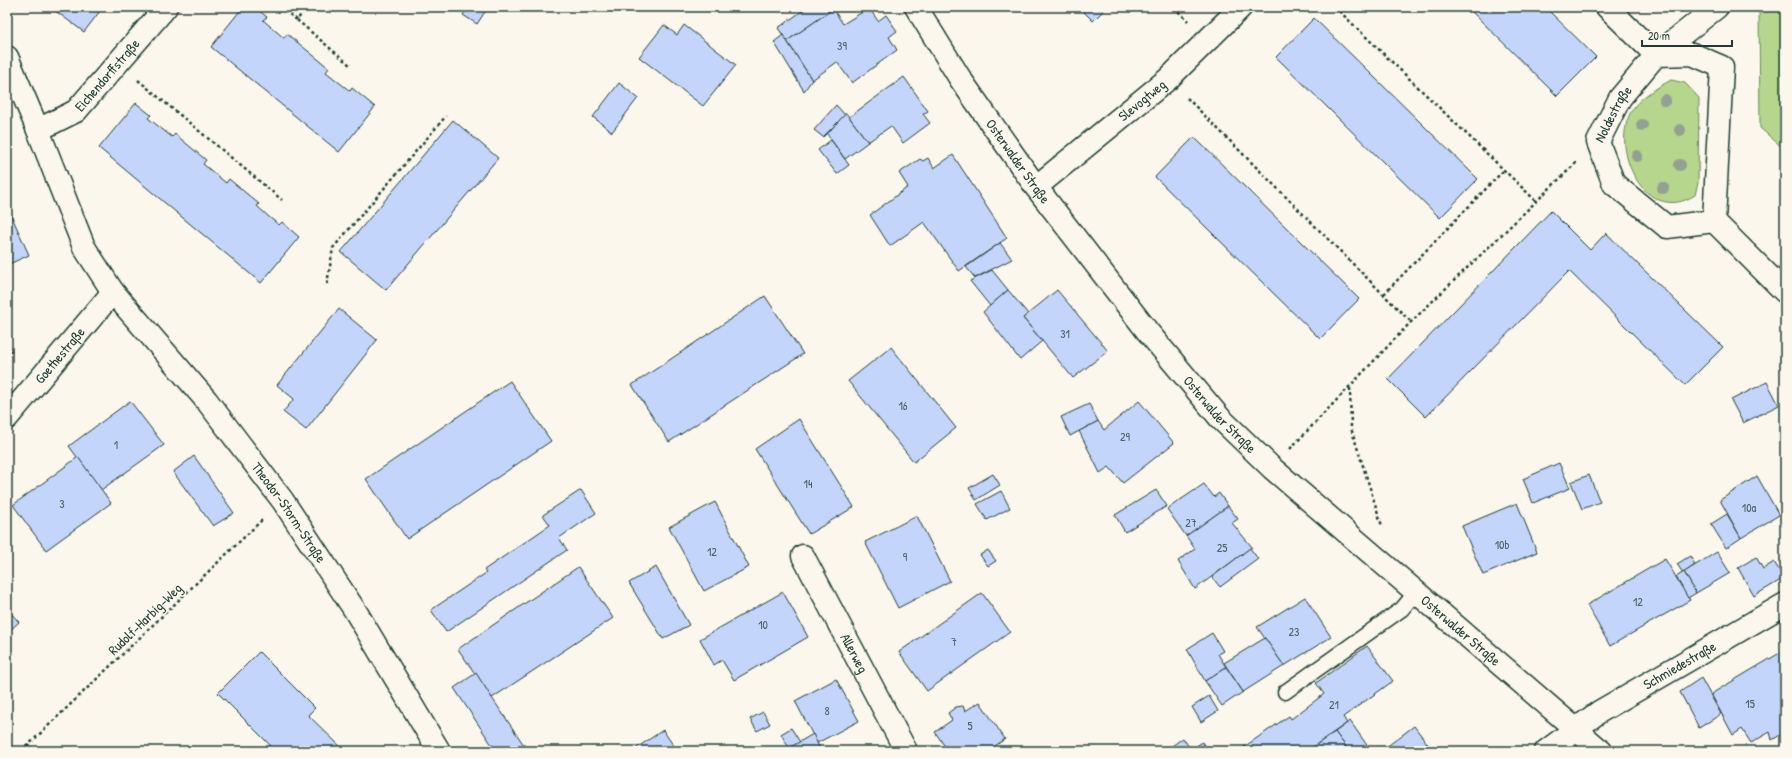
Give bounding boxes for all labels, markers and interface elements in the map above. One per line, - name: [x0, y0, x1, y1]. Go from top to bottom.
- scale bar: [1642, 22, 1732, 48]
- text: 20 m: [1648, 27, 1670, 44]
- street label: Eichendorffstraße: [70, 34, 144, 115]
- house number: 39: [837, 37, 847, 54]
- street label: Slevogtweg: [1114, 75, 1170, 125]
- street label: Noldestraße: [1589, 81, 1636, 145]
- street label: Osterwalder Straße: [982, 115, 1055, 207]
- street label: Goethestraße: [30, 322, 89, 387]
- house number: 31: [1060, 325, 1070, 342]
- street label: Osterwalder Straße: [1179, 371, 1261, 457]
- house number: 16: [898, 397, 908, 414]
- house number: 29: [1120, 428, 1131, 445]
- house number: 1: [114, 436, 118, 453]
- street label: Theodor-Storm-Straße: [248, 458, 331, 567]
- house number: 14: [804, 475, 813, 492]
- house number: 3: [59, 495, 65, 512]
- house number: 10a: [1742, 499, 1757, 516]
- house number: 27: [1185, 514, 1197, 531]
- house number: 10b: [1495, 536, 1509, 553]
- house number: 25: [1217, 539, 1227, 556]
- house number: 12: [707, 543, 717, 560]
- house number: 9: [903, 548, 908, 565]
- street label: Rudolf-Harbig-Weg: [103, 578, 187, 660]
- street label: Osterwalder Straße: [1417, 590, 1505, 670]
- house number: 12: [1633, 593, 1643, 610]
- house number: 10: [758, 616, 768, 633]
- house number: 23: [1289, 623, 1300, 640]
- street label: Allerweg: [837, 630, 873, 677]
- house number: 7: [951, 633, 957, 650]
- street label: Schmiedestraße: [1639, 636, 1720, 693]
- house number: 15: [1745, 695, 1755, 712]
- house number: 21: [1329, 696, 1339, 713]
- house number: 8: [824, 702, 830, 719]
- house number: 5: [967, 717, 973, 734]

